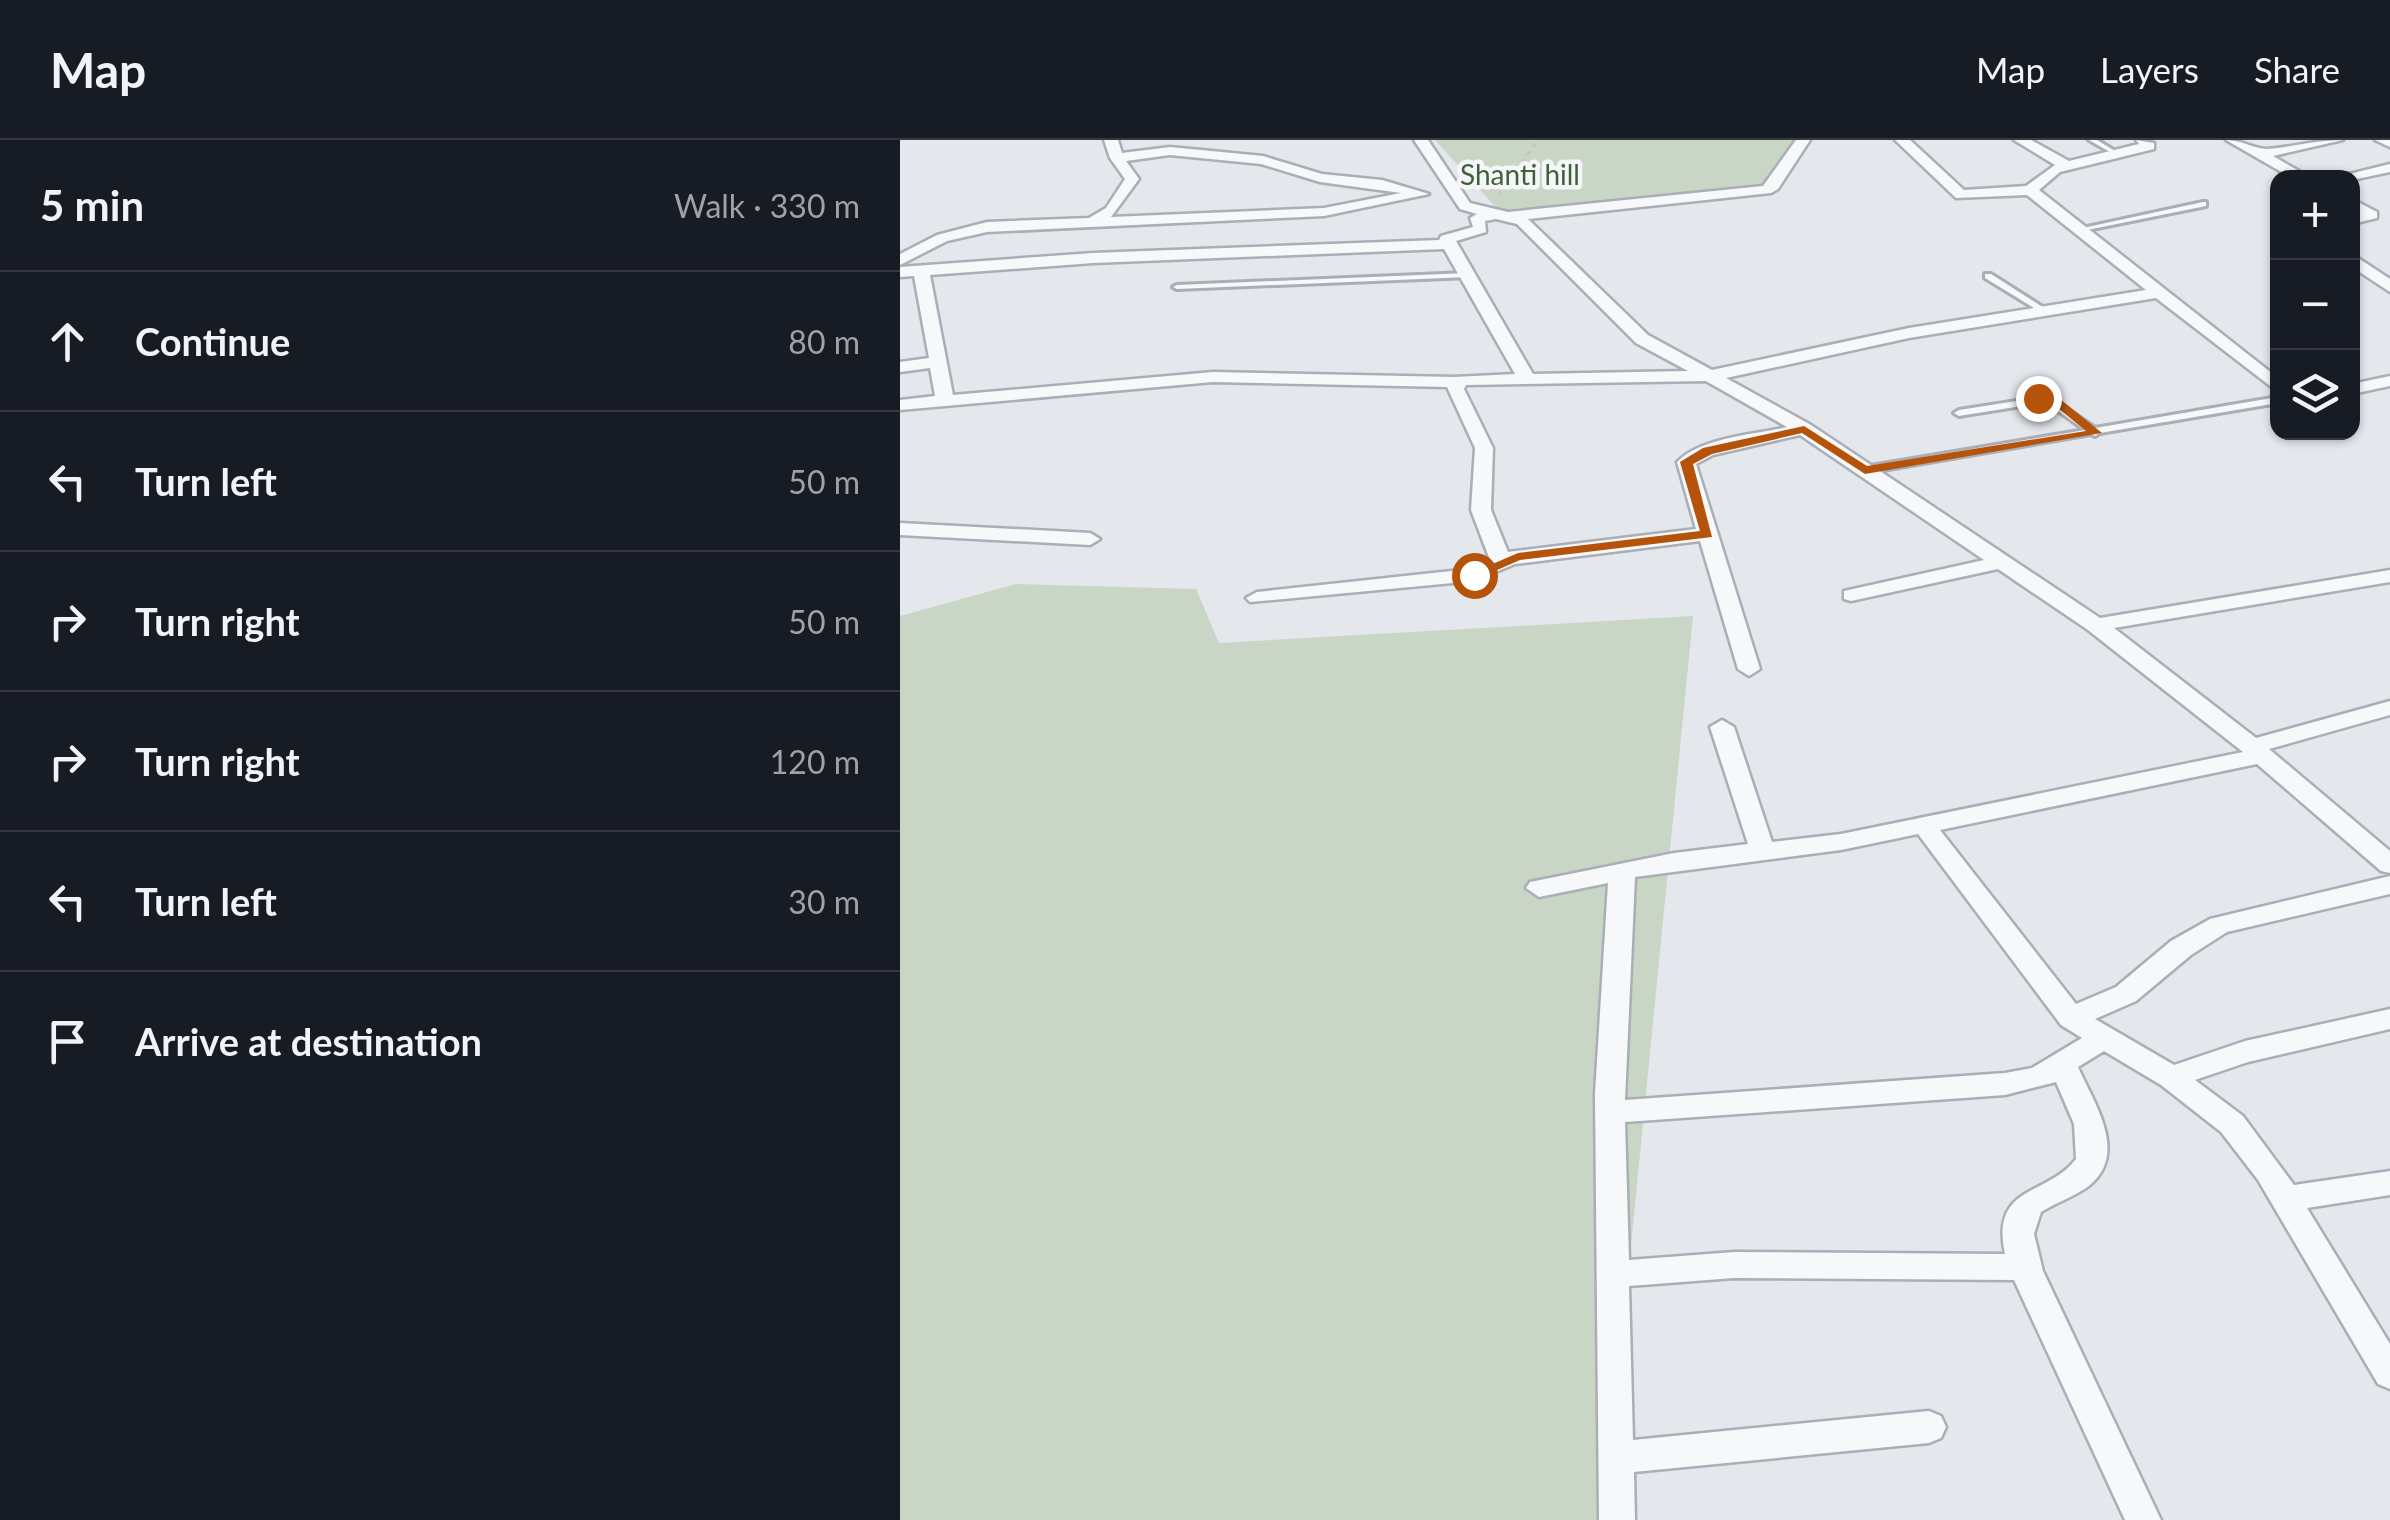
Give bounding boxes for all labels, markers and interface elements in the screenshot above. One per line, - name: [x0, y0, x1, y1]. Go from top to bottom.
- text: Map: [50, 41, 146, 98]
- text: Map: [1976, 48, 2045, 90]
- text: Layers: [2100, 48, 2199, 90]
- text: Share: [2254, 48, 2340, 90]
- park label: Shanti hill: [1460, 157, 1580, 191]
- map controls: [2270, 170, 2360, 440]
- button: +: [2270, 170, 2360, 260]
- text: 5 min: [40, 180, 144, 230]
- text: Walk · 330 m: [674, 186, 860, 225]
- button: −: [2270, 260, 2360, 350]
- icon: ahead: [40, 314, 95, 369]
- text: Continue: [135, 318, 290, 364]
- text: 80 m: [788, 322, 860, 361]
- button: layers: [2270, 350, 2360, 440]
- route end: [2016, 376, 2062, 422]
- icon: left: [40, 454, 95, 509]
- text: Turn left: [135, 458, 277, 504]
- text: 50 m: [788, 462, 860, 501]
- route start: [1452, 553, 1498, 599]
- icon: right: [40, 594, 95, 649]
- text: Turn right: [135, 598, 300, 644]
- text: 50 m: [788, 602, 860, 641]
- icon: right: [40, 734, 95, 789]
- text: Turn right: [135, 738, 300, 784]
- text: 120 m: [770, 742, 860, 781]
- icon: left: [40, 874, 95, 929]
- text: Turn left: [135, 878, 277, 924]
- text: 30 m: [788, 882, 860, 921]
- icon: arrive: [40, 1014, 95, 1069]
- text: Arrive at destination: [135, 1018, 482, 1064]

